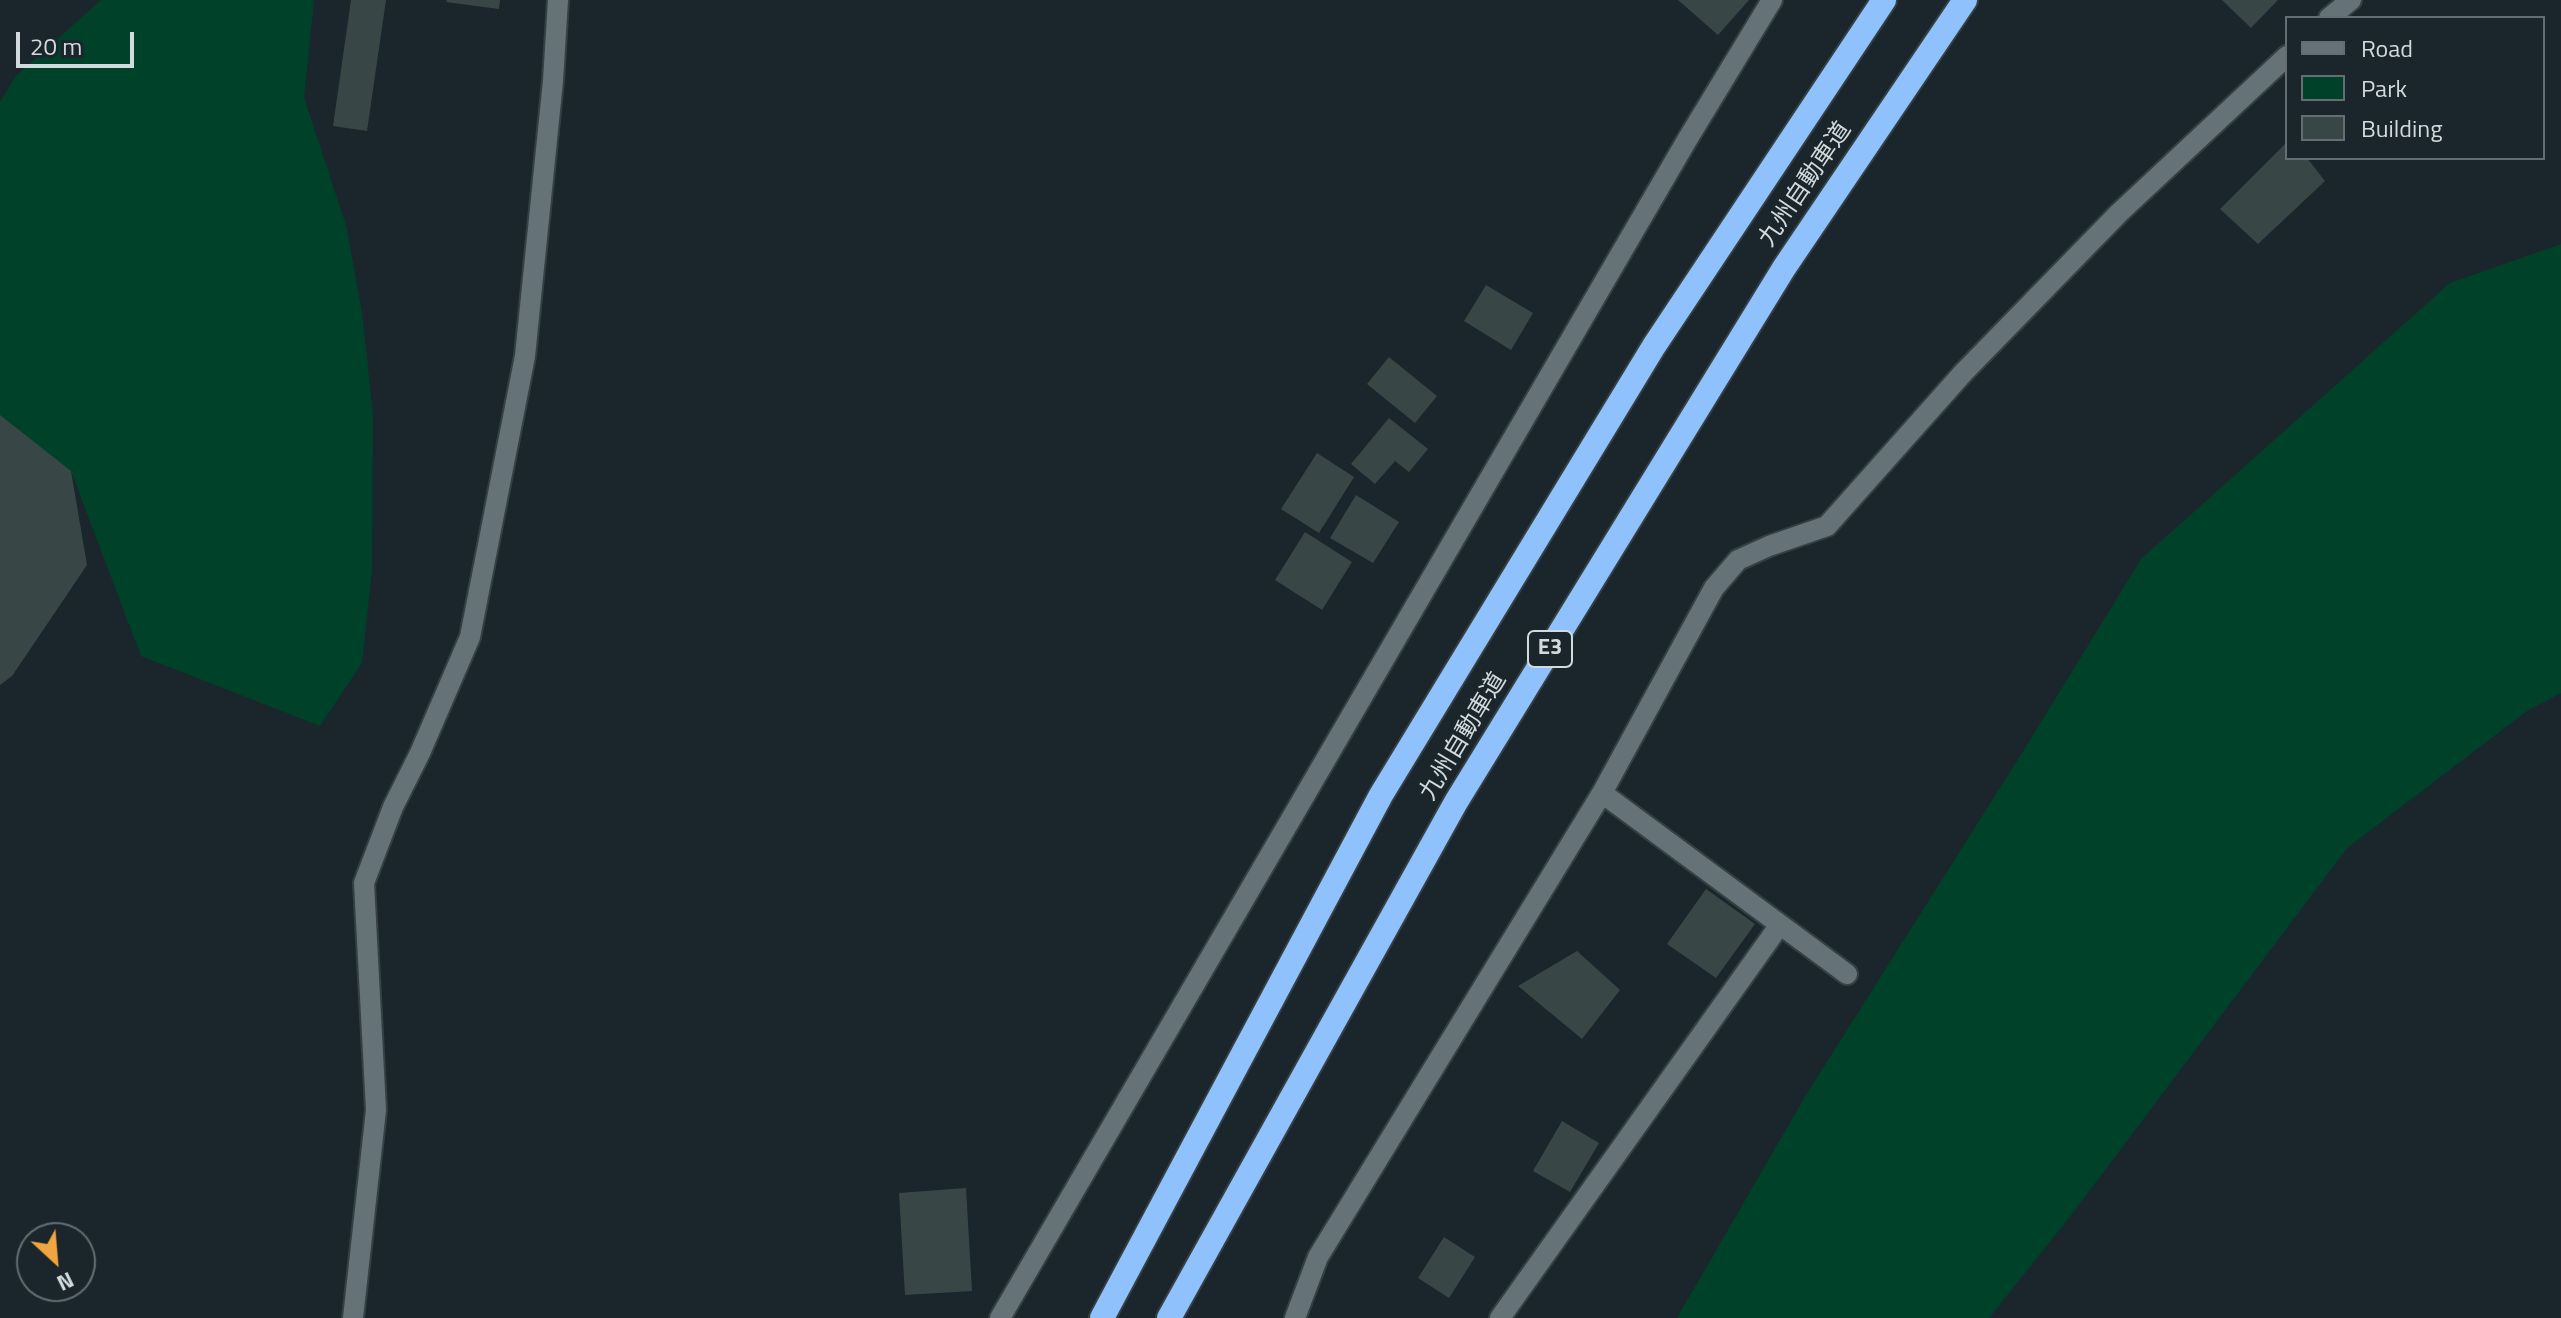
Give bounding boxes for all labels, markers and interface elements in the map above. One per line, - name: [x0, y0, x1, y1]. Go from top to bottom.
- scale bar: [20, 16, 138, 66]
- legend: [2285, 16, 2545, 160]
- text: 20 m: [30, 28, 82, 64]
- text: Road: [2361, 30, 2413, 66]
- text: Park: [2361, 70, 2407, 106]
- text: Building: [2361, 110, 2443, 146]
- street label: 九州自動車道: [1754, 117, 1858, 253]
- road number: E3: [1528, 631, 1572, 667]
- street label: 九州自動車道: [1415, 668, 1513, 806]
- north arrow: [16, 1222, 96, 1302]
- text: N: [51, 1263, 80, 1300]

